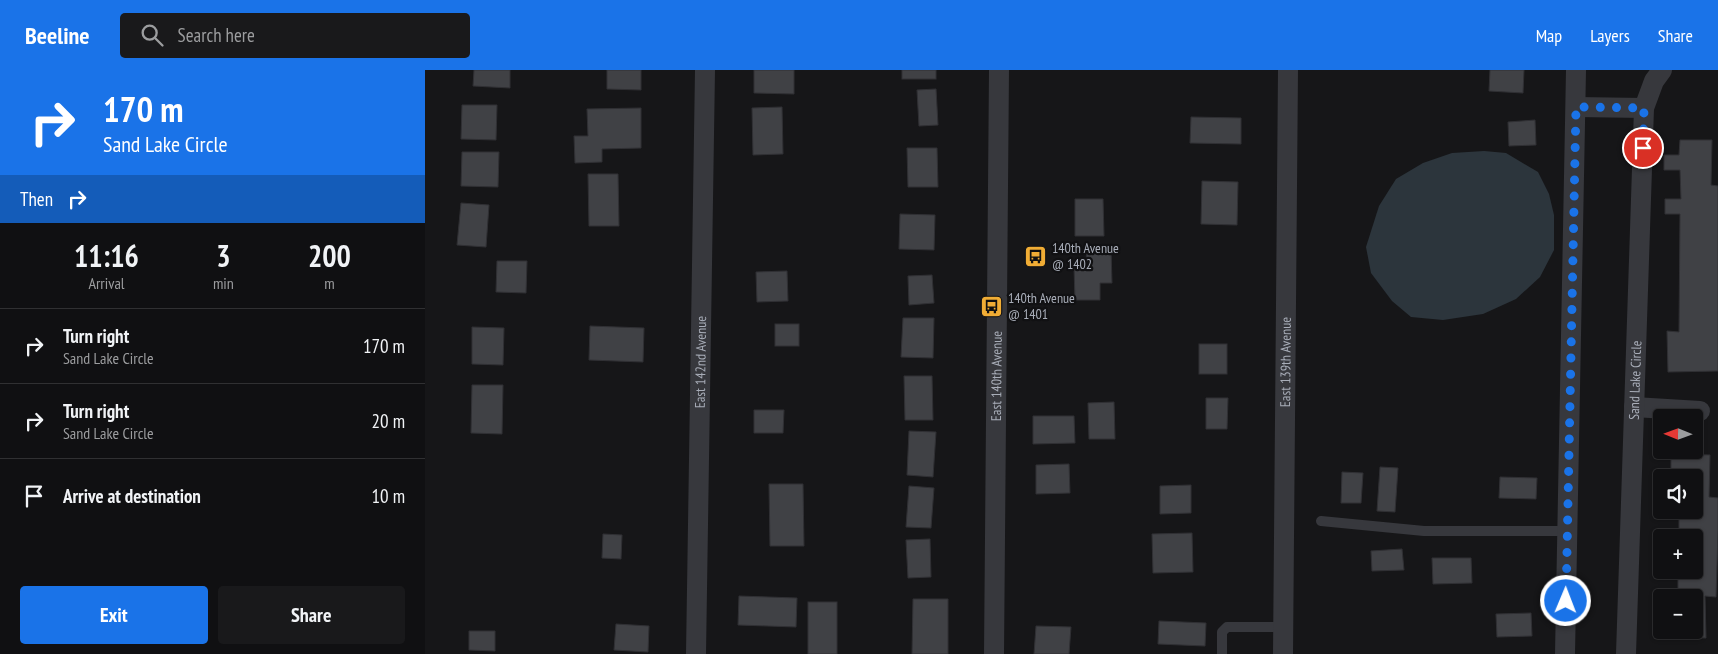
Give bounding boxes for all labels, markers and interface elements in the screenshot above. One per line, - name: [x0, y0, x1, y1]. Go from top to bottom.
- search box: [120, 13, 470, 58]
- text: Beeline: [25, 20, 90, 51]
- icon: search: [138, 21, 166, 49]
- text: Search here: [178, 23, 255, 47]
- text: Map: [1536, 24, 1562, 47]
- text: Layers: [1590, 24, 1630, 47]
- text: Share: [1658, 24, 1693, 47]
- text: 170 m: [103, 86, 184, 132]
- icon: right: [20, 90, 85, 155]
- pin: [1622, 127, 1664, 169]
- text: Sand Lake Circle: [103, 130, 228, 158]
- icon: arrive: [1629, 134, 1657, 162]
- icon: right: [63, 185, 91, 213]
- text: Then: [20, 187, 53, 211]
- text: 11:16: [74, 236, 139, 275]
- text: 3: [216, 236, 231, 275]
- text: 200: [308, 236, 351, 275]
- place label: 140th Avenue @ 1402: [1052, 239, 1119, 273]
- bus stop icon: 140th Avenue @ 1402: [1024, 244, 1048, 268]
- text: Arrival: [88, 273, 125, 293]
- text: min: [213, 273, 234, 293]
- text: m: [324, 273, 335, 293]
- place label: 140th Avenue @ 1401: [1008, 289, 1075, 323]
- bus stop icon: 140th Avenue @ 1401: [980, 294, 1004, 318]
- street label: East 142nd Avenue: [691, 315, 710, 408]
- street label: East 139th Avenue: [1276, 317, 1295, 407]
- text: Turn right: [63, 324, 129, 348]
- street label: East 140th Avenue: [987, 331, 1006, 421]
- icon: right: [20, 332, 48, 360]
- text: 170 m: [363, 334, 405, 358]
- street label: Sand Lake Circle: [1625, 340, 1645, 420]
- text: Sand Lake Circle: [63, 348, 154, 368]
- text: Turn right: [63, 399, 129, 423]
- icon: right: [20, 407, 48, 435]
- text: 20 m: [372, 409, 405, 433]
- north arrow: [1653, 409, 1703, 459]
- map controls: [1653, 409, 1703, 639]
- text: Sand Lake Circle: [63, 423, 154, 443]
- button: sound: [1653, 469, 1703, 519]
- icon: arrive: [20, 482, 48, 510]
- text: Arrive at destination: [63, 484, 201, 508]
- text: 10 m: [372, 484, 405, 508]
- button: +: [1653, 529, 1703, 579]
- position arrow: [1539, 574, 1591, 626]
- button: Exit: [20, 586, 208, 644]
- button: Share: [218, 586, 405, 644]
- button: −: [1653, 589, 1703, 639]

